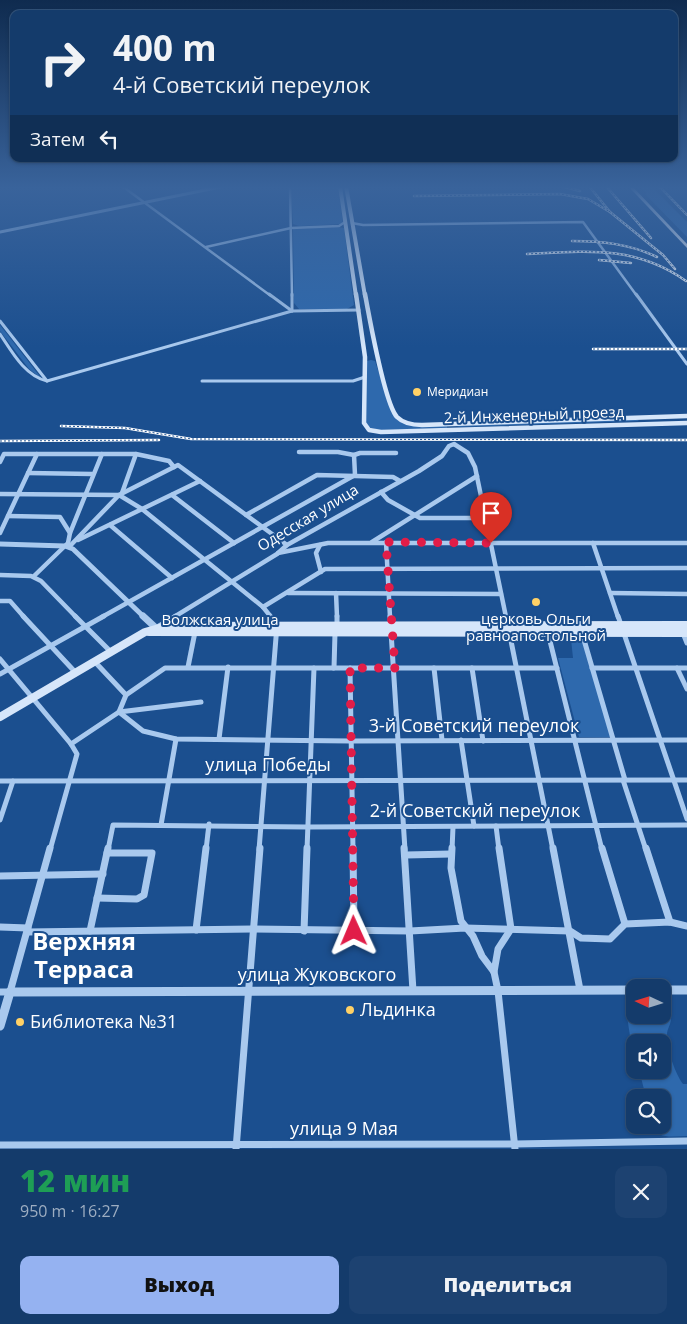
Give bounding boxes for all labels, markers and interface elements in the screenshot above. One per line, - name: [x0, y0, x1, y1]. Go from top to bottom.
- text: 400 m: [113, 24, 217, 71]
- icon: right: [30, 30, 95, 95]
- text: 4-й Советский переулок: [113, 69, 370, 99]
- icon: left: [95, 125, 123, 153]
- text: Затем: [30, 126, 85, 152]
- place label: Меридиан: [427, 383, 488, 400]
- marker: Меридиан: [411, 386, 423, 398]
- street label: 2-й Инженерный проезд: [443, 401, 625, 427]
- street label: Одесская улица: [253, 479, 362, 555]
- pin: [470, 492, 512, 543]
- icon: arrive: [477, 499, 505, 527]
- marker: церковь Ольги равноапостольной: [530, 596, 542, 608]
- place label: церковь Ольги равноапостольной: [466, 608, 606, 645]
- street label: Волжская улица: [161, 609, 279, 629]
- street label: 3-й Советский переулок: [369, 713, 580, 737]
- street label: улица Победы: [205, 752, 331, 776]
- street label: 2-й Советский переулок: [370, 798, 581, 822]
- position arrow: [327, 904, 379, 956]
- district label: Верхняя Терраса: [32, 924, 136, 985]
- street label: улица Жуковского: [238, 962, 396, 986]
- north arrow: [626, 979, 671, 1024]
- map controls: [626, 979, 671, 1134]
- place label: Льдинка: [360, 997, 436, 1021]
- marker: Льдинка: [344, 1004, 356, 1016]
- place label: Библиотека №31: [30, 1009, 177, 1033]
- marker: Библиотека №31: [14, 1016, 26, 1028]
- button: sound: [626, 1034, 671, 1079]
- button: search: [626, 1089, 671, 1134]
- street label: улица 9 Мая: [290, 1116, 398, 1140]
- text: 12 мин: [20, 1160, 130, 1201]
- button: close: [615, 1166, 667, 1218]
- text: 950 m · 16:27: [20, 1200, 120, 1222]
- button: Выход: [20, 1256, 339, 1314]
- button: Поделиться: [349, 1256, 667, 1314]

